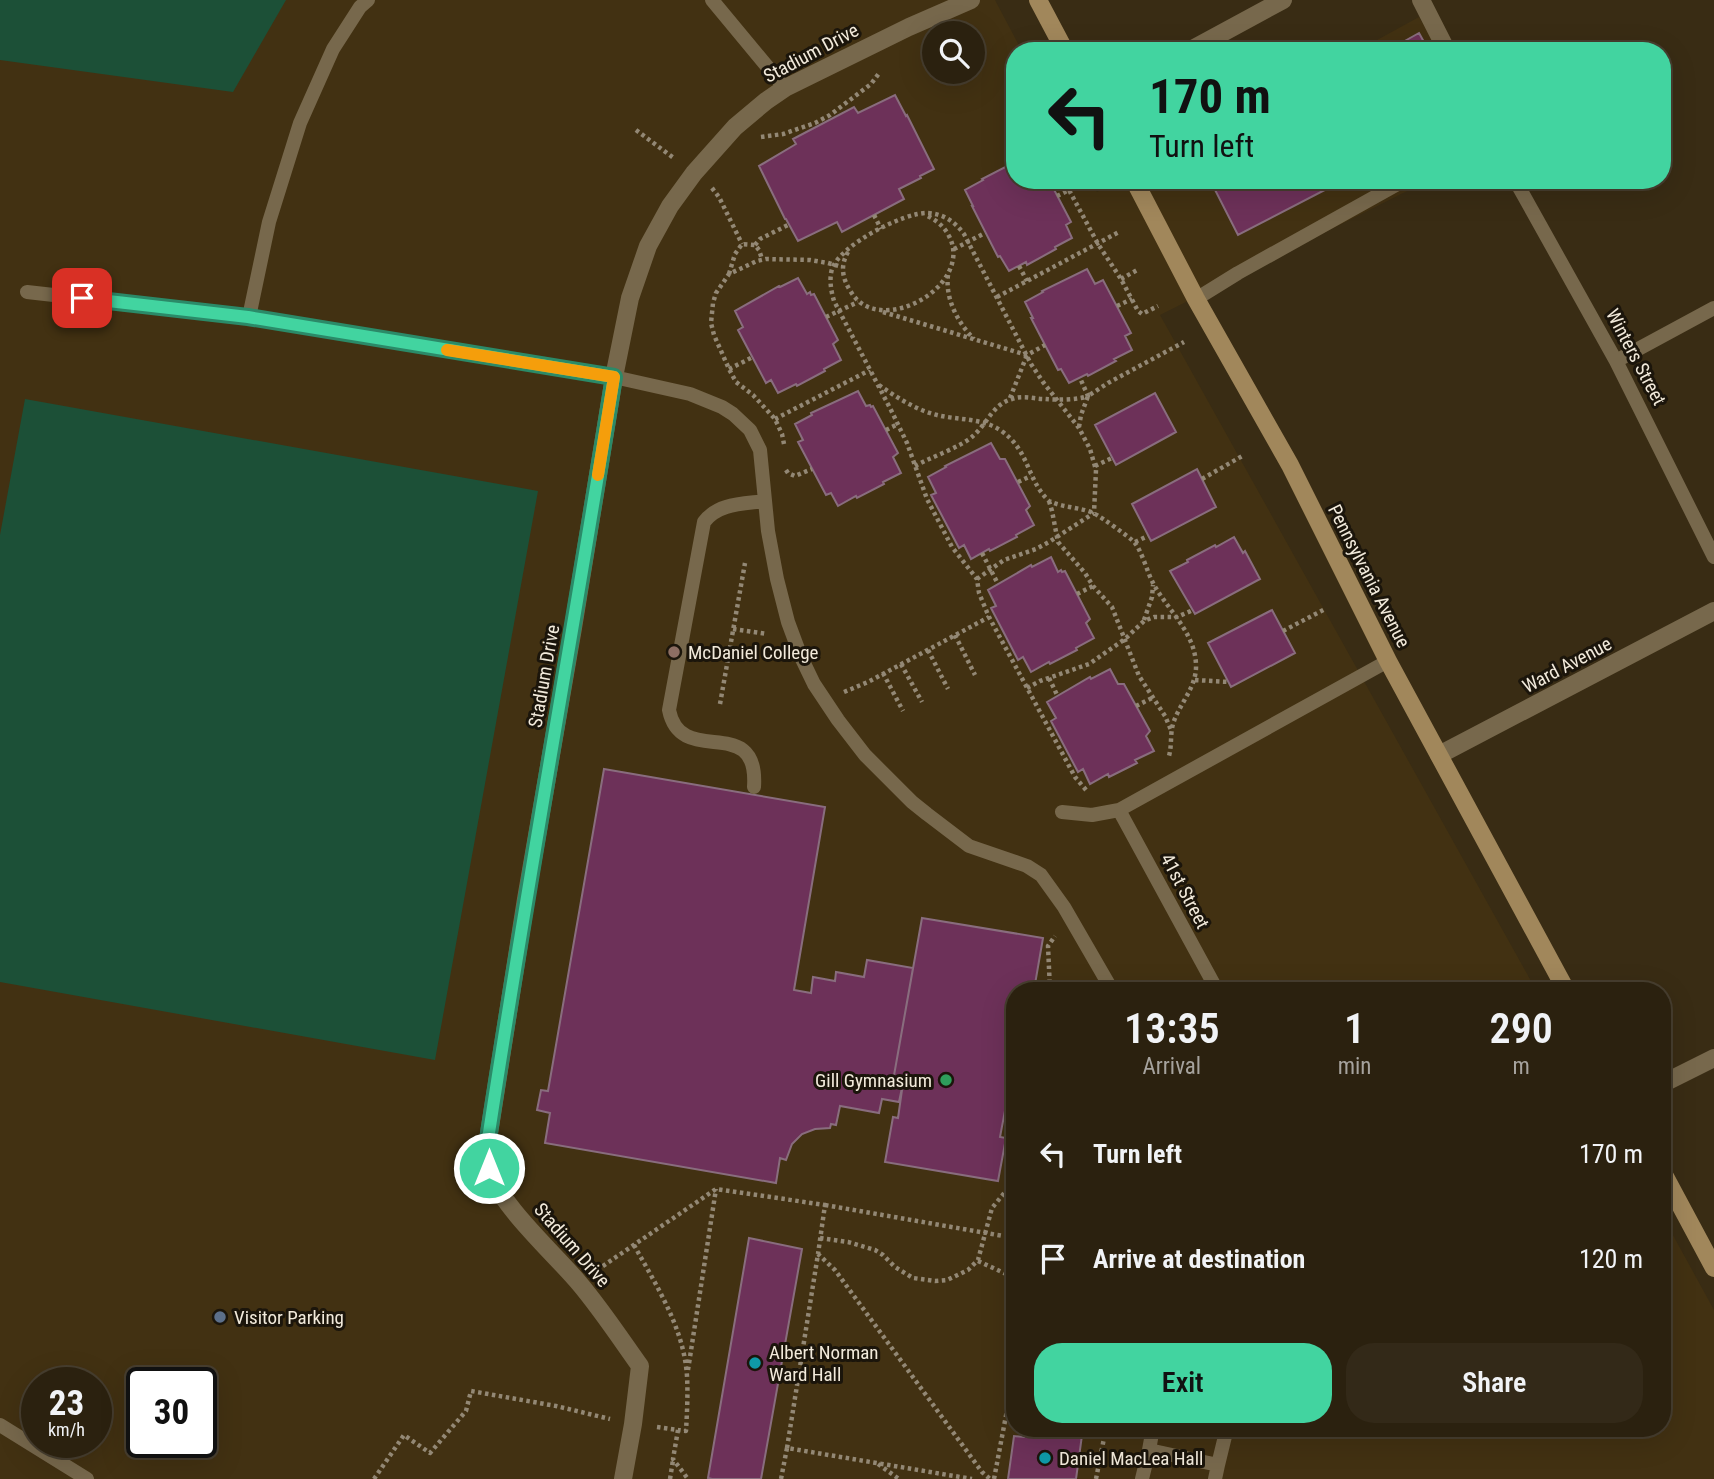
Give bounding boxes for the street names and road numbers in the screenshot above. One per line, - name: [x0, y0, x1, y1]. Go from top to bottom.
- street label: Stadium Drive: [760, 18, 862, 88]
- street label: Winters Street: [1601, 305, 1671, 409]
- street label: Pennsylvania Avenue: [1323, 501, 1415, 651]
- street label: Stadium Drive: [524, 623, 564, 729]
- street label: Ward Avenue: [1519, 632, 1615, 698]
- street label: 41st Street: [1156, 849, 1214, 933]
- street label: Stadium Drive: [529, 1198, 615, 1292]

